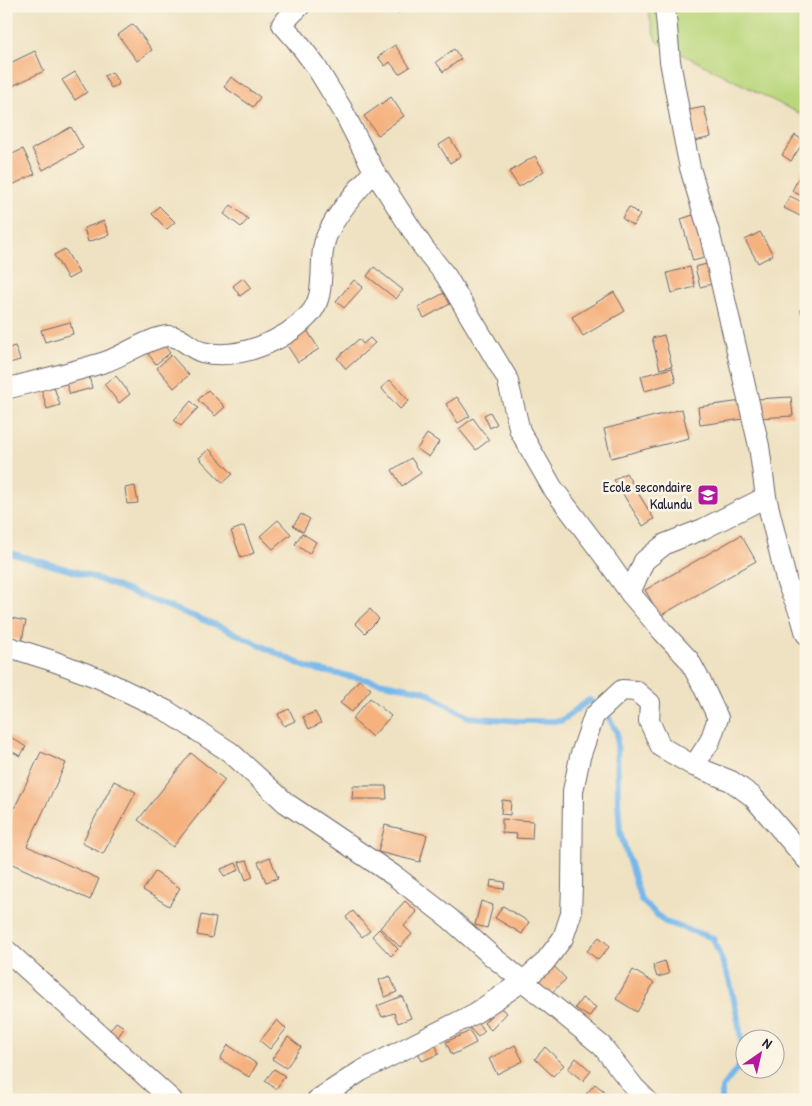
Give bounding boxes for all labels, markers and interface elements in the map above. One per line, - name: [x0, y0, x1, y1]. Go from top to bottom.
- place label: Ecole secondaire Kalundu: [603, 476, 692, 514]
- school or university icon: Ecole secondaire Kalundu: [696, 483, 720, 507]
- north arrow: [734, 1028, 784, 1078]
- text: N: [759, 1033, 776, 1053]

